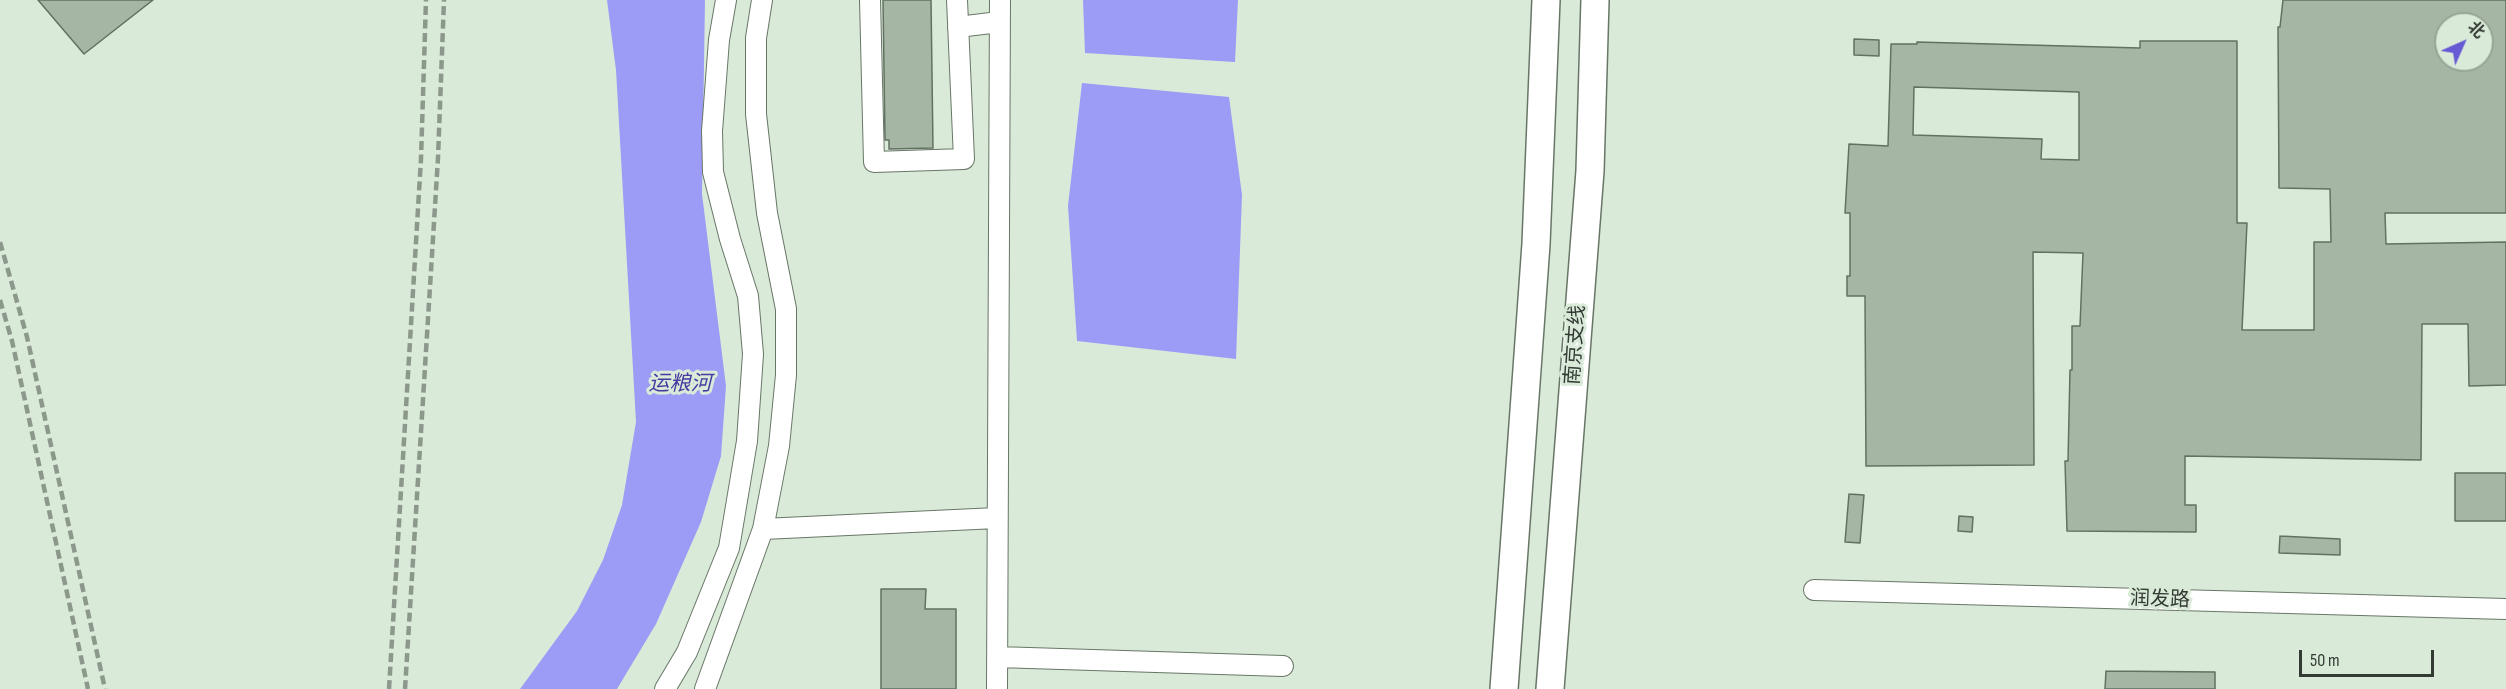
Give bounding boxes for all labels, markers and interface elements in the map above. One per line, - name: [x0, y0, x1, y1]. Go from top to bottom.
- north arrow: [2434, 12, 2494, 72]
- text: 北: [2463, 18, 2488, 43]
- street label: 南京支线: [1561, 304, 1591, 386]
- water label: 运粮河: [649, 372, 711, 398]
- street label: 润发路: [2130, 587, 2190, 613]
- scale bar: [2302, 638, 2437, 676]
- text: 50 m: [2310, 650, 2340, 671]

